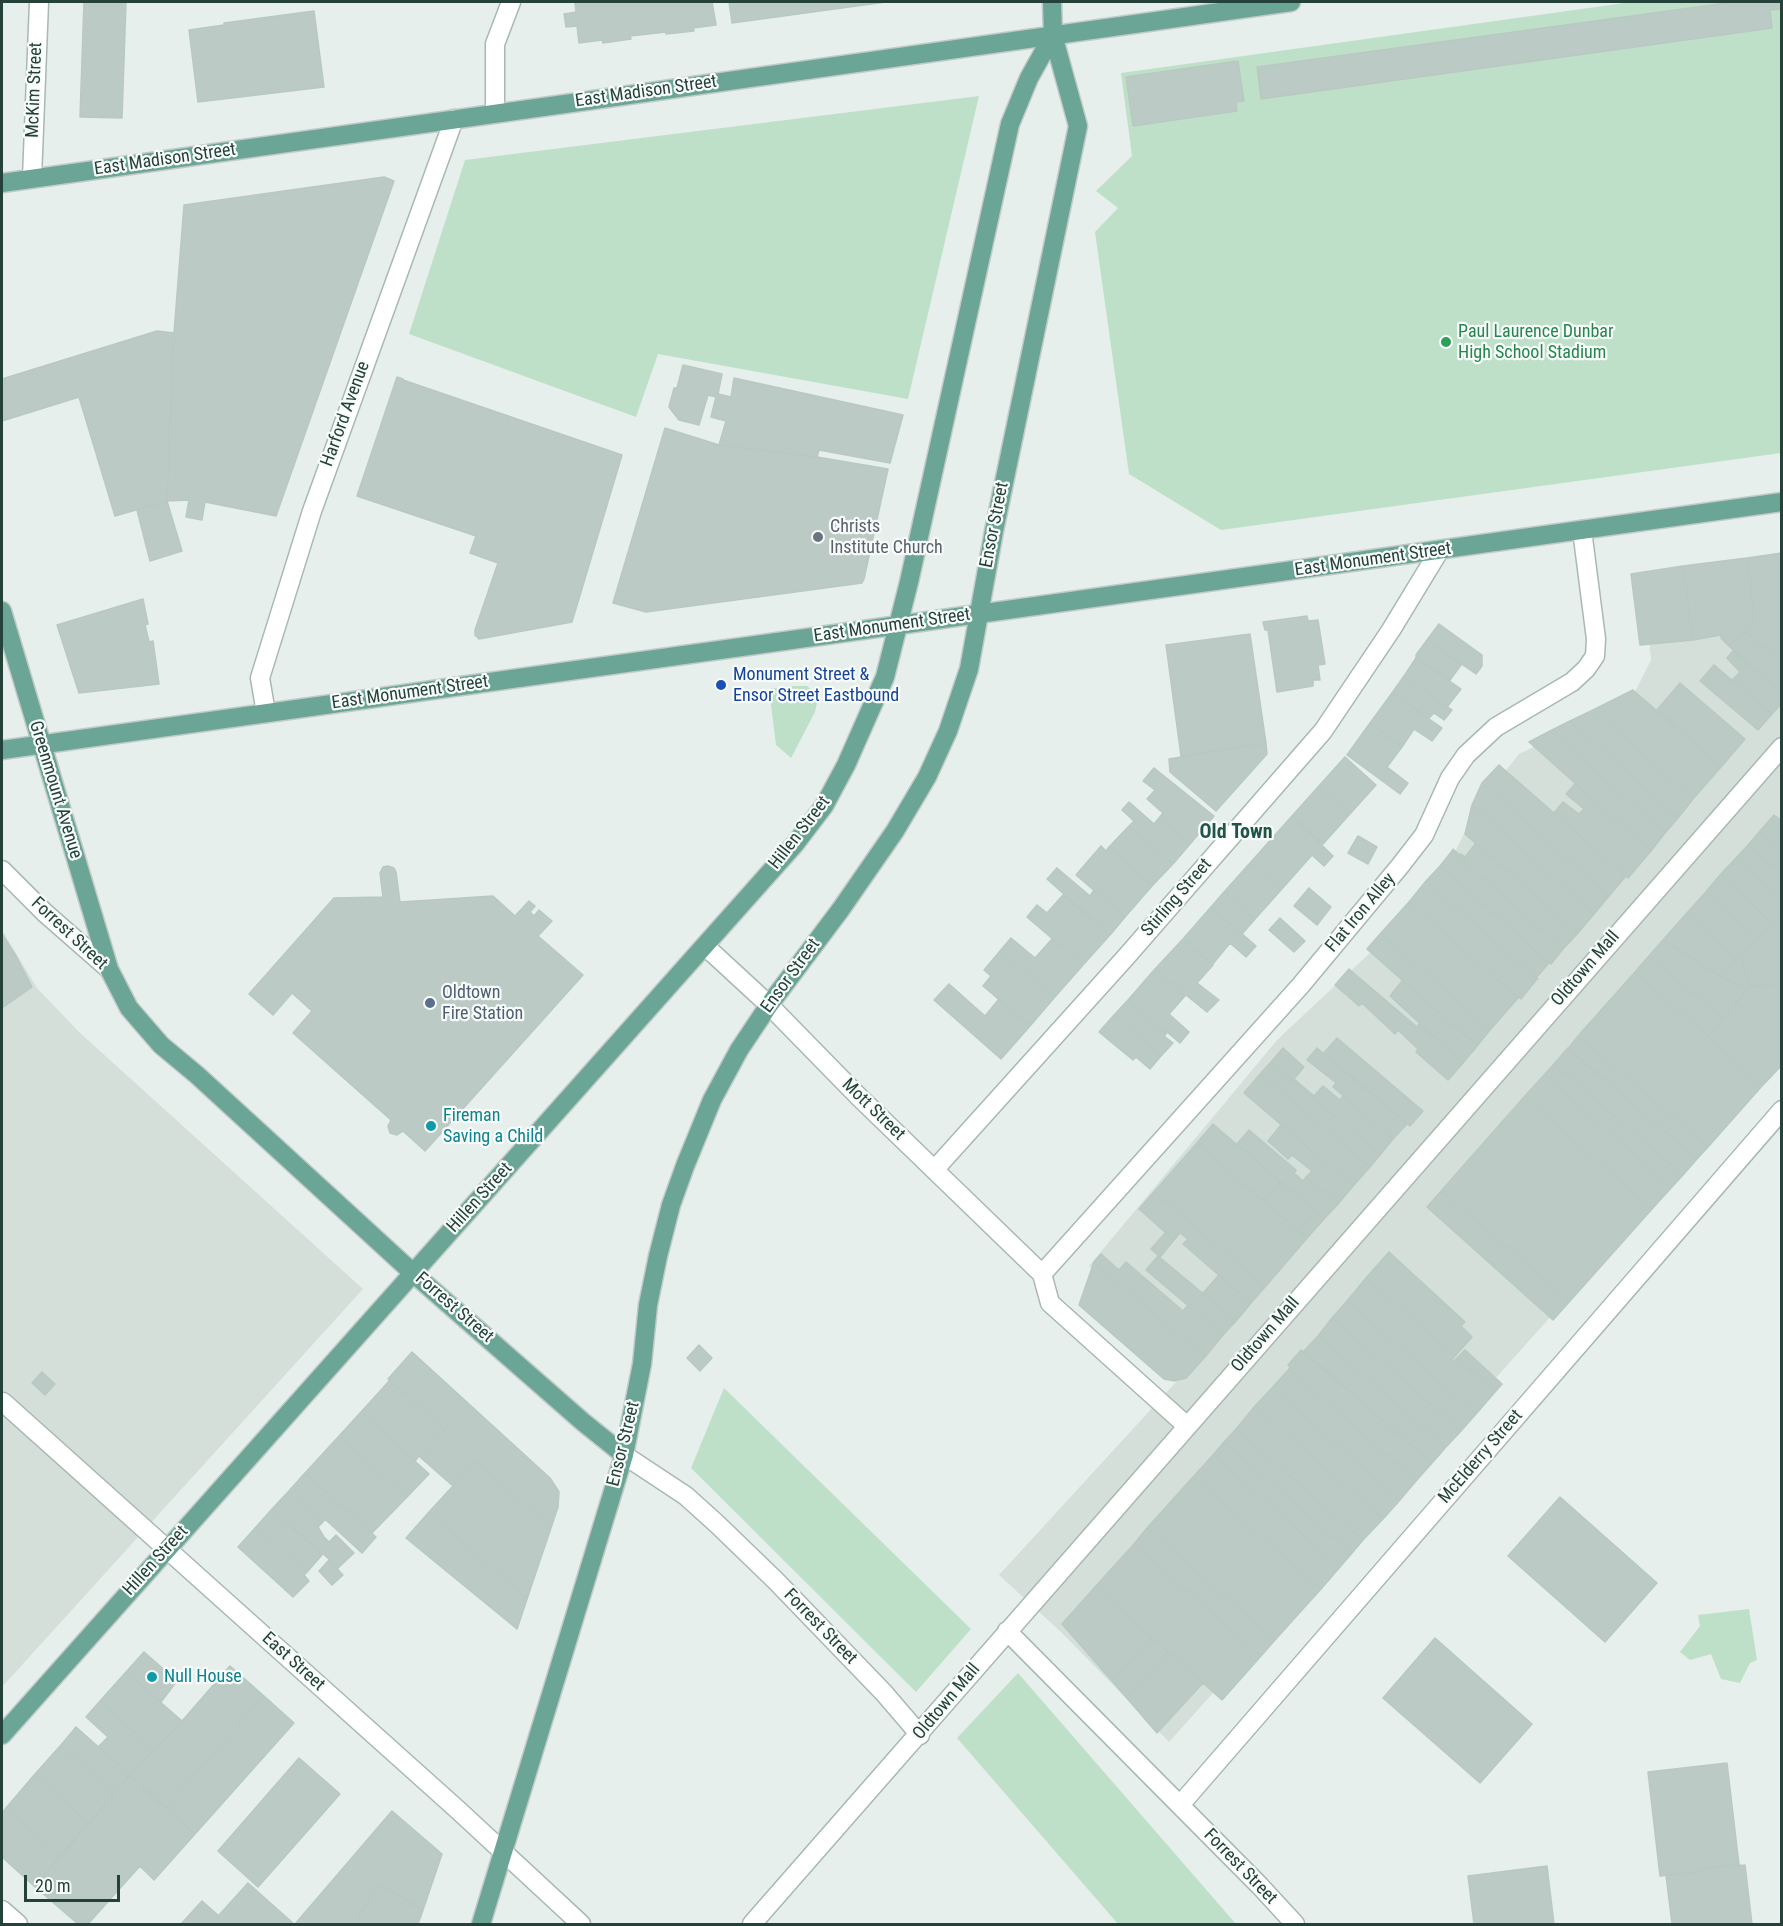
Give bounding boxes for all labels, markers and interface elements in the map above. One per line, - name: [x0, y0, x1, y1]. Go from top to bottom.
- street label: McKim Street: [23, 42, 47, 138]
- street label: East Madison Street: [574, 71, 718, 113]
- street label: East Madison Street: [93, 139, 237, 181]
- place label: Paul Laurence Dunbar High School Stadium: [1458, 321, 1613, 364]
- marker: Paul Laurence Dunbar High School Stadium: [1439, 335, 1453, 349]
- street label: Harford Avenue: [317, 358, 375, 470]
- street label: Ensor Street: [976, 480, 1014, 570]
- place label: Christs Institute Church: [830, 516, 943, 558]
- marker: Christs Institute Church: [811, 530, 825, 544]
- street label: East Monument Street: [1293, 538, 1453, 582]
- street label: East Monument Street: [812, 604, 972, 648]
- place label: Monument Street & Ensor Street Eastbound: [733, 664, 899, 706]
- street label: East Monument Street: [330, 671, 490, 715]
- marker: Monument Street & Ensor Street Eastbound: [714, 678, 728, 692]
- street label: Greenmount Avenue: [24, 719, 86, 861]
- street label: Hillen Street: [765, 792, 835, 874]
- district label: Old Town: [1200, 821, 1272, 845]
- street label: Stirling Street: [1137, 855, 1217, 941]
- street label: Flat Iron Alley: [1322, 869, 1400, 957]
- street label: Forrest Street: [26, 893, 112, 975]
- street label: Oldtown Mall: [1547, 927, 1625, 1011]
- street label: Ensor Street: [757, 935, 825, 1017]
- place label: Oldtown Fire Station: [442, 982, 523, 1024]
- marker: Oldtown Fire Station: [423, 996, 437, 1010]
- street label: Mott Street: [837, 1075, 909, 1145]
- place label: Fireman Saving a Child: [443, 1105, 543, 1148]
- marker: Fireman Saving a Child: [424, 1119, 438, 1133]
- street label: Hillen Street: [443, 1158, 517, 1238]
- street label: Forrest Street: [410, 1268, 498, 1348]
- street label: Oldtown Mall: [1227, 1293, 1305, 1377]
- street label: Ensor Street: [603, 1399, 645, 1489]
- street label: McElderry Street: [1434, 1406, 1528, 1508]
- street label: Hillen Street: [119, 1521, 193, 1601]
- street label: Forrest Street: [779, 1585, 861, 1669]
- street label: East Street: [257, 1628, 329, 1696]
- street label: Oldtown Mall: [909, 1659, 985, 1745]
- place label: Null House: [164, 1666, 242, 1688]
- marker: Null House: [145, 1670, 159, 1684]
- street label: Forrest Street: [1199, 1825, 1281, 1909]
- scale bar: [27, 1863, 123, 1901]
- text: 20 m: [35, 1875, 70, 1896]

